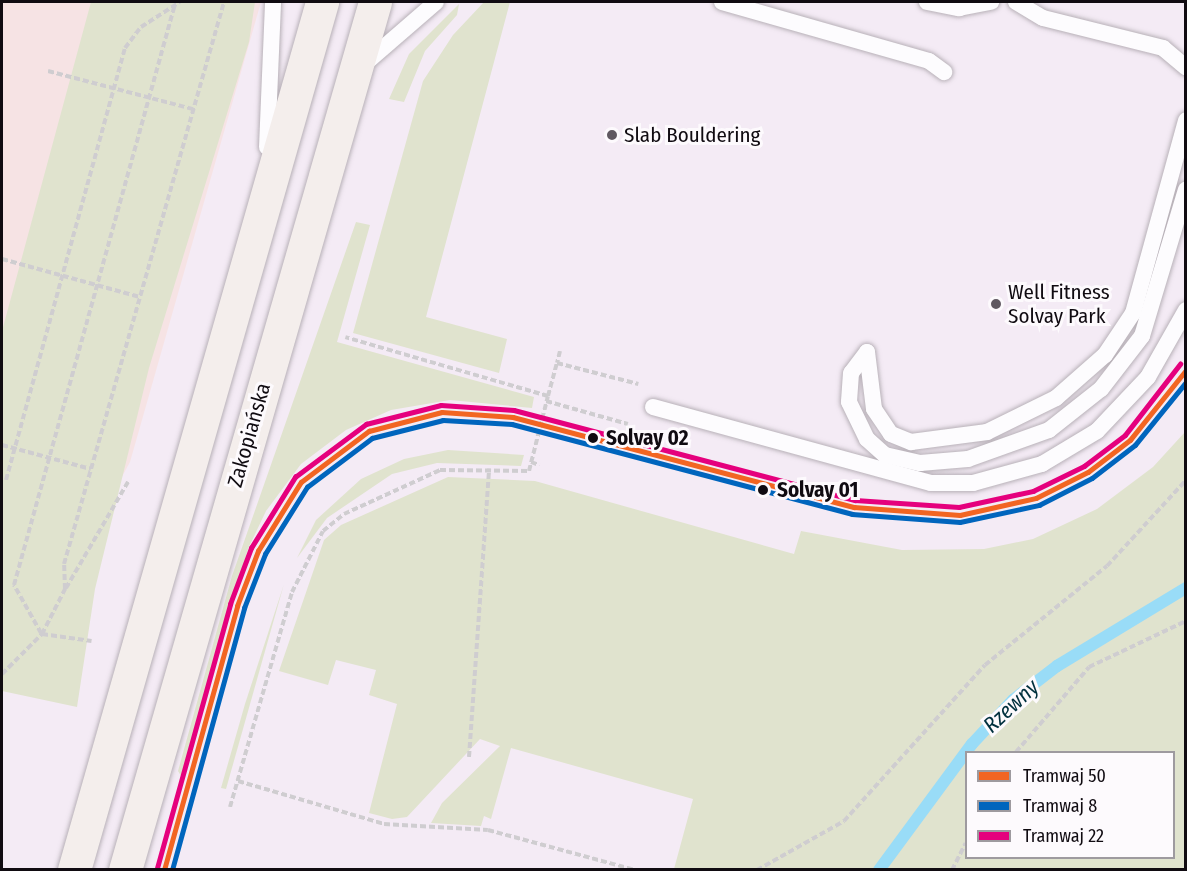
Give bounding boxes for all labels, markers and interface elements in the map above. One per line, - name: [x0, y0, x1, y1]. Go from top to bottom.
- place label: Slab Bouldering: [624, 122, 760, 148]
- marker: Slab Bouldering: [605, 128, 619, 142]
- place label: Well Fitness Solvay Park: [1008, 279, 1110, 329]
- marker: Well Fitness Solvay Park: [989, 297, 1003, 311]
- street label: Zakopiańska: [222, 380, 276, 490]
- place label: Solvay 02: [606, 425, 689, 451]
- marker: Solvay 02: [584, 429, 602, 447]
- place label: Solvay 01: [777, 477, 858, 503]
- marker: Solvay 01: [754, 481, 772, 499]
- water label: Rzewny: [978, 674, 1044, 738]
- legend: [965, 751, 1175, 859]
- text: Tramwaj 50: [1023, 765, 1106, 787]
- text: Tramwaj 8: [1023, 795, 1097, 817]
- text: Tramwaj 22: [1023, 825, 1104, 847]

